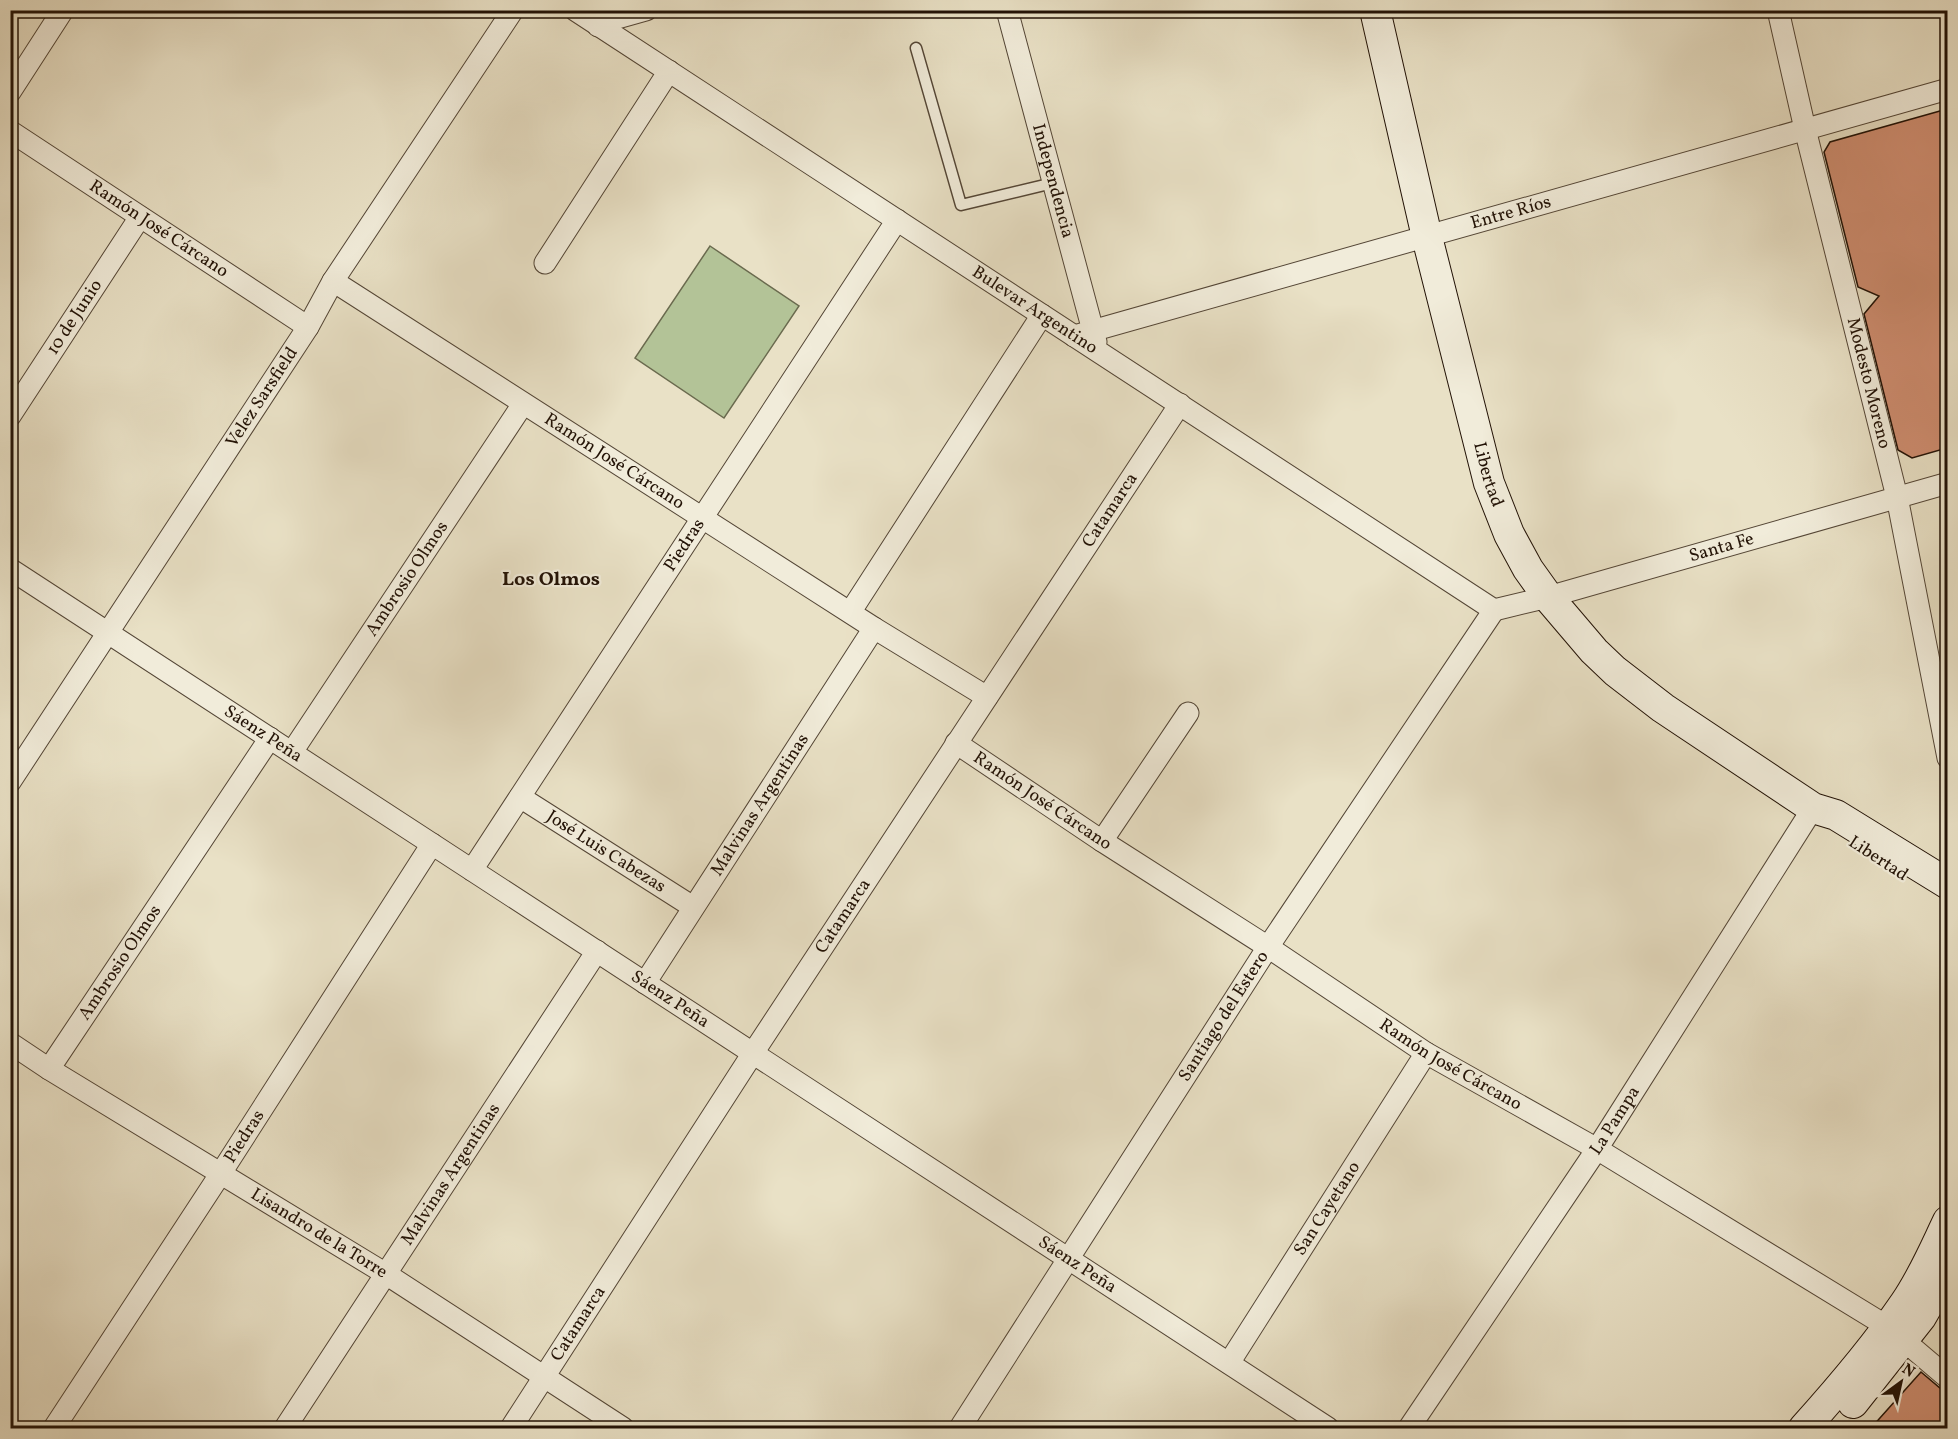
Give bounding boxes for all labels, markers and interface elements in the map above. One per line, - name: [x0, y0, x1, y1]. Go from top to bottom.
- street label: Independencia: [1026, 121, 1080, 241]
- street label: Ramón José Cárcano: [84, 174, 233, 284]
- street label: Entre Ríos: [1468, 189, 1554, 236]
- street label: Bulevar Argentino: [967, 260, 1102, 360]
- street label: 10 de Junio: [41, 275, 108, 360]
- street label: Modesto Moreno: [1840, 315, 1897, 451]
- street label: Velez Sarsfield: [220, 342, 304, 452]
- street label: Ramón José Cárcano: [539, 407, 689, 516]
- street label: Libertad: [1467, 439, 1510, 511]
- street label: Catamarca: [1076, 468, 1144, 553]
- street label: Piedras: [658, 514, 711, 577]
- street label: Ambrosio Olmos: [360, 516, 454, 641]
- street label: Santa Fe: [1686, 526, 1757, 569]
- district label: Los Olmos: [502, 566, 600, 594]
- street label: Sáenz Peña: [219, 699, 307, 769]
- street label: Malvinas Argentinas: [705, 729, 815, 881]
- street label: Ramón José Cárcano: [968, 745, 1117, 857]
- street label: José Luis Cabezas: [541, 804, 671, 899]
- street label: Libertad: [1843, 830, 1913, 888]
- street label: Catamarca: [809, 874, 877, 959]
- street label: Ambrosio Olmos: [73, 900, 168, 1025]
- street label: Santiago del Estero: [1173, 946, 1275, 1086]
- street label: Sáenz Peña: [626, 964, 714, 1034]
- street label: Ramón José Cárcano: [1374, 1012, 1526, 1117]
- street label: La Pampa: [1584, 1081, 1646, 1160]
- street label: Malvinas Argentinas: [395, 1099, 506, 1250]
- street label: Piedras: [218, 1105, 271, 1168]
- street label: San Cayetano: [1288, 1157, 1366, 1260]
- street label: Lisandro de la Torre: [246, 1182, 392, 1285]
- street label: Sáenz Peña: [1033, 1230, 1122, 1299]
- street label: Catamarca: [545, 1281, 612, 1366]
- north arrow: [1871, 1352, 1931, 1412]
- text: N: [1897, 1359, 1919, 1384]

